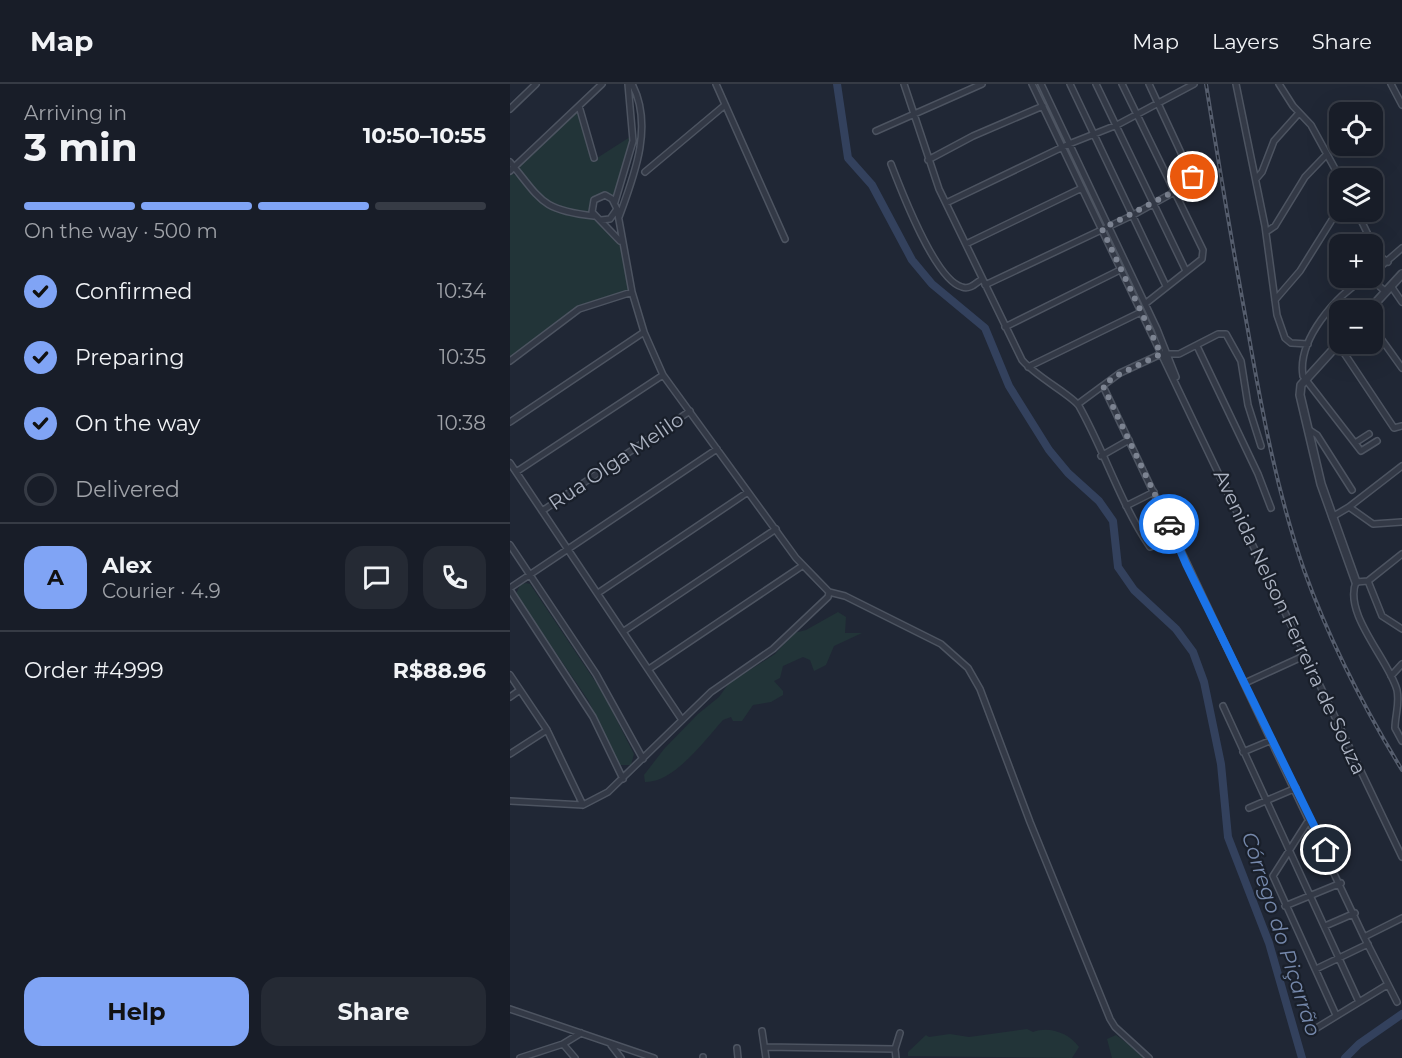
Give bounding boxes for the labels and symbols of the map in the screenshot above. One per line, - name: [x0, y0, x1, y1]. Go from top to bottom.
- pin: [1167, 151, 1218, 202]
- street label: Rua Olga Melilo: [544, 407, 688, 515]
- street label: Avenida Nelson Ferreira de Souza: [1209, 466, 1371, 778]
- courier: [1139, 494, 1199, 554]
- pin: [1300, 824, 1351, 875]
- water label: Córrego do Piçarrão: [1237, 829, 1326, 1039]

